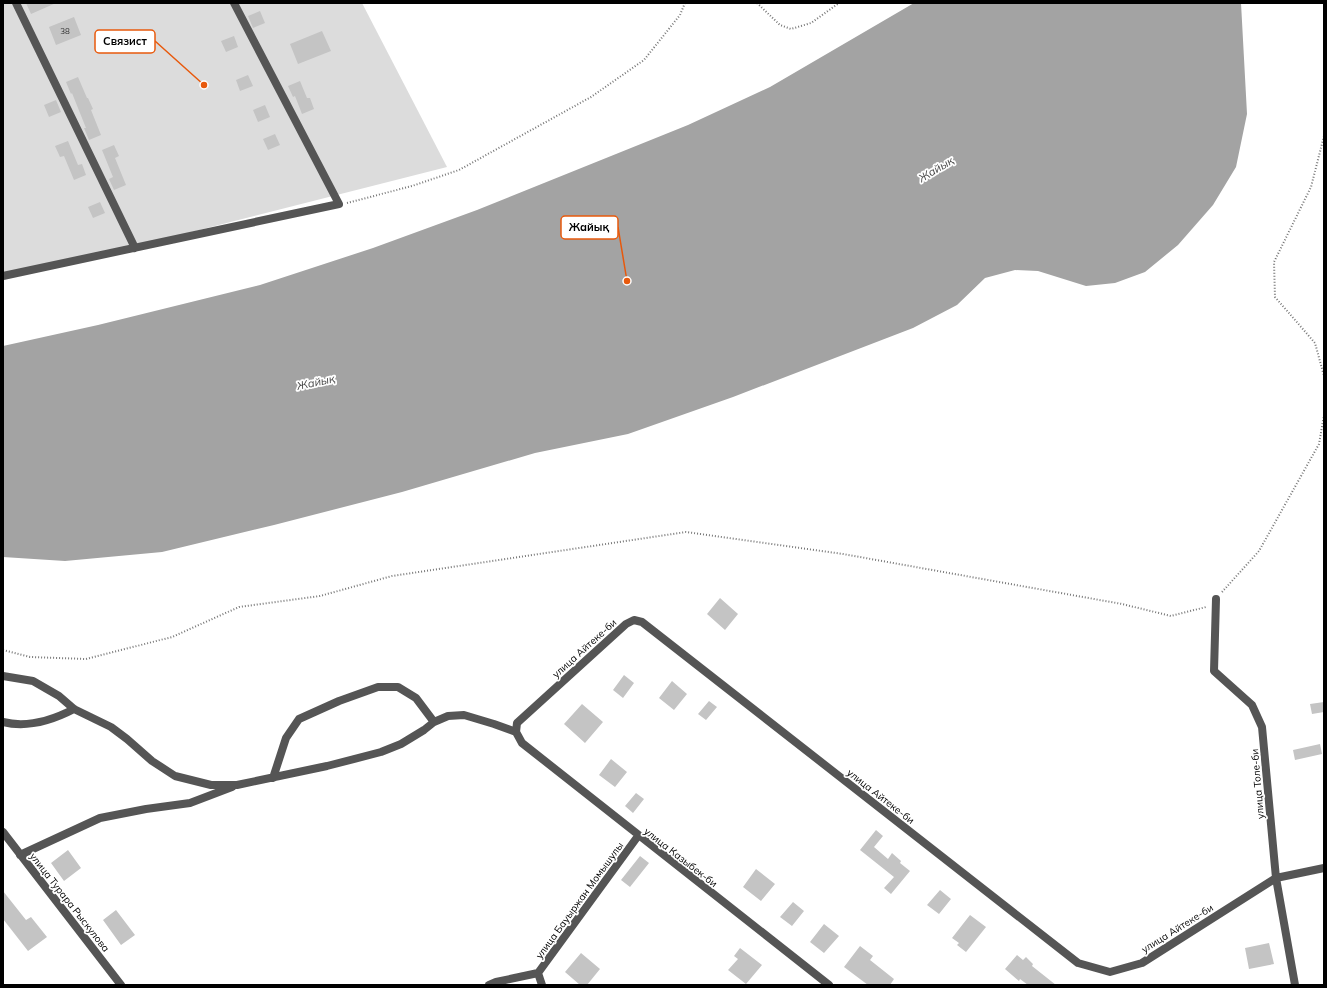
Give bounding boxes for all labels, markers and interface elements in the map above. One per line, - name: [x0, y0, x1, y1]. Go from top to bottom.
- house number: 38: [60, 26, 70, 36]
- callout: Связист: [95, 30, 155, 53]
- text: Связист: [103, 34, 148, 48]
- water label: Жайық: [915, 153, 957, 186]
- callout: Жайық: [561, 216, 618, 239]
- text: Жайық: [569, 220, 610, 234]
- water label: Жайық: [295, 371, 337, 393]
- street label: улица Айтеке-би: [549, 616, 619, 681]
- street label: улица Толе-би: [1248, 748, 1267, 820]
- street label: улица Айтеке-би: [844, 766, 917, 827]
- street label: улица Казыбек-би: [641, 825, 720, 890]
- street label: улица Бауыржан Момышулы: [533, 839, 626, 961]
- street label: улица Турара Рыскулова: [27, 850, 112, 954]
- street label: улица Айтеке-би: [1139, 901, 1216, 956]

